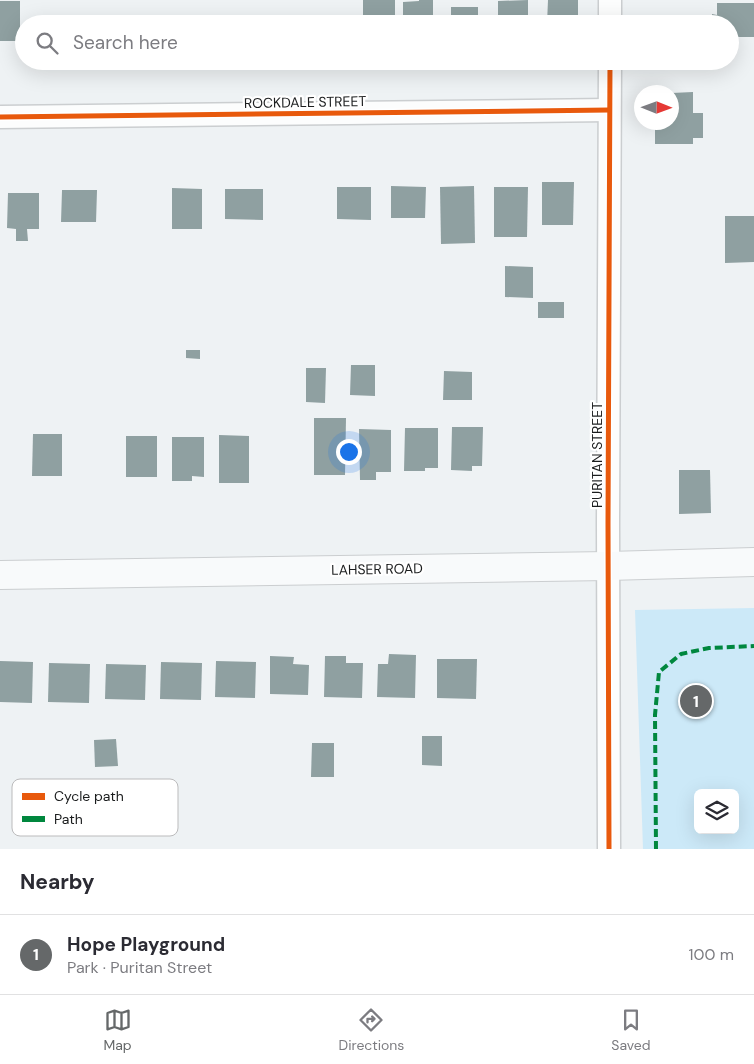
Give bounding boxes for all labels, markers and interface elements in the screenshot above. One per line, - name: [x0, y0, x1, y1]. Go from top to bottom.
- search box: [15, 15, 739, 70]
- icon: search: [33, 29, 61, 57]
- text: Search here: [73, 30, 178, 55]
- north arrow: [634, 85, 679, 130]
- street label: ROCKDALE STREET: [244, 92, 366, 112]
- street label: PURITAN STREET: [588, 402, 606, 508]
- your location: [336, 439, 362, 465]
- street label: LAHSER ROAD: [331, 559, 423, 579]
- pin: 1: [680, 682, 712, 720]
- legend: [12, 779, 178, 836]
- text: Cycle path: [54, 787, 124, 805]
- map controls: [694, 789, 739, 834]
- button: layers: [694, 789, 739, 834]
- text: Path: [54, 810, 83, 828]
- text: Nearby: [20, 868, 94, 896]
- text: Hope Playground: [67, 932, 225, 957]
- text: 1: [33, 944, 39, 965]
- text: 100 m: [689, 944, 734, 965]
- text: Park · Puritan Street: [67, 957, 212, 978]
- tab: Map: [103, 1006, 132, 1054]
- tab: Directions: [339, 1006, 404, 1054]
- tab: Saved: [611, 1006, 651, 1054]

